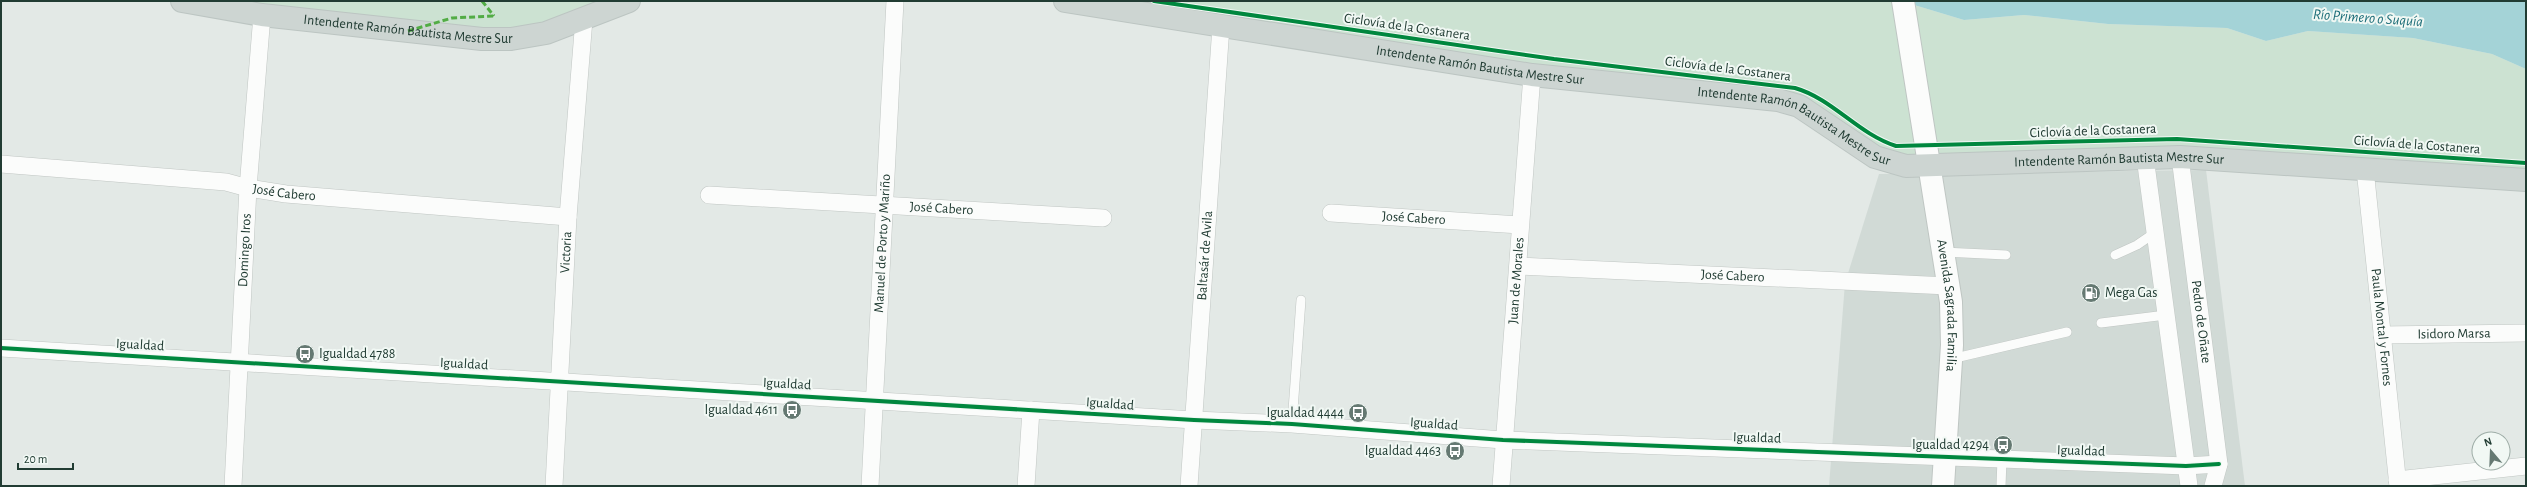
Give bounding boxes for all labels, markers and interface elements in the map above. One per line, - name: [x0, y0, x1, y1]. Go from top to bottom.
- water label: Río Primero o Suquía: [2312, 7, 2424, 29]
- street label: Ciclovía de la Costanera: [1343, 11, 1471, 43]
- street label: Intendente Ramón Bautista Mestre Sur: [303, 13, 513, 46]
- street label: Intendente Ramón Bautista Mestre Sur: [1375, 43, 1585, 87]
- street label: Ciclovía de la Costanera: [1664, 54, 1792, 84]
- street label: Intendente Ramón Bautista Mestre Sur: [1697, 85, 1892, 168]
- street label: Ciclovía de la Costanera: [2029, 122, 2157, 140]
- street label: Ciclovía de la Costanera: [2353, 134, 2481, 156]
- street label: Intendente Ramón Bautista Mestre Sur: [2014, 150, 2225, 169]
- street label: Manuel de Porto y Mariño: [872, 173, 893, 313]
- street label: José Cabero: [251, 182, 316, 203]
- street label: José Cabero: [909, 200, 974, 217]
- street label: José Cabero: [1382, 209, 1446, 227]
- street label: Baltasár de Avila: [1195, 210, 1215, 301]
- street label: Domingo Iros: [236, 213, 254, 288]
- street label: Victoria: [558, 230, 574, 274]
- street label: Juan de Morales: [1506, 237, 1527, 324]
- street label: Avenida Sagrada Familia: [1934, 238, 1959, 373]
- street label: José Cabero: [1701, 268, 1765, 284]
- street label: Paula Montal y Fornes: [2368, 268, 2395, 387]
- street label: Pedro de Oñate: [2189, 279, 2213, 364]
- fuel station icon: Mega Gas: [2080, 282, 2102, 304]
- place label: Mega Gas: [2105, 286, 2157, 300]
- street label: Isidoro Marsa: [2417, 326, 2491, 342]
- street label: Igualdad: [116, 337, 164, 353]
- bus stop icon: Igualdad 4788: [294, 343, 316, 365]
- place label: Igualdad 4788: [319, 347, 395, 361]
- street label: Igualdad: [440, 356, 488, 372]
- street label: Igualdad: [763, 376, 811, 392]
- street label: Igualdad: [1085, 395, 1135, 413]
- bus stop icon: Igualdad 4611: [781, 399, 803, 421]
- bus stop icon: Igualdad 4444: [1347, 402, 1369, 424]
- place label: Igualdad 4611: [705, 403, 778, 417]
- place label: Igualdad 4444: [1267, 406, 1344, 420]
- street label: Igualdad: [1409, 415, 1459, 433]
- street label: Igualdad: [1733, 430, 1781, 446]
- north arrow: [2471, 431, 2511, 471]
- bus stop icon: Igualdad 4294: [1992, 434, 2014, 456]
- text: N: [2482, 436, 2493, 448]
- place label: Igualdad 4294: [1912, 438, 1989, 452]
- bus stop icon: Igualdad 4463: [1444, 440, 1466, 462]
- street label: Igualdad: [2057, 443, 2105, 459]
- place label: Igualdad 4463: [1365, 444, 1441, 458]
- scale bar: [18, 445, 73, 471]
- text: 20 m: [24, 453, 47, 465]

